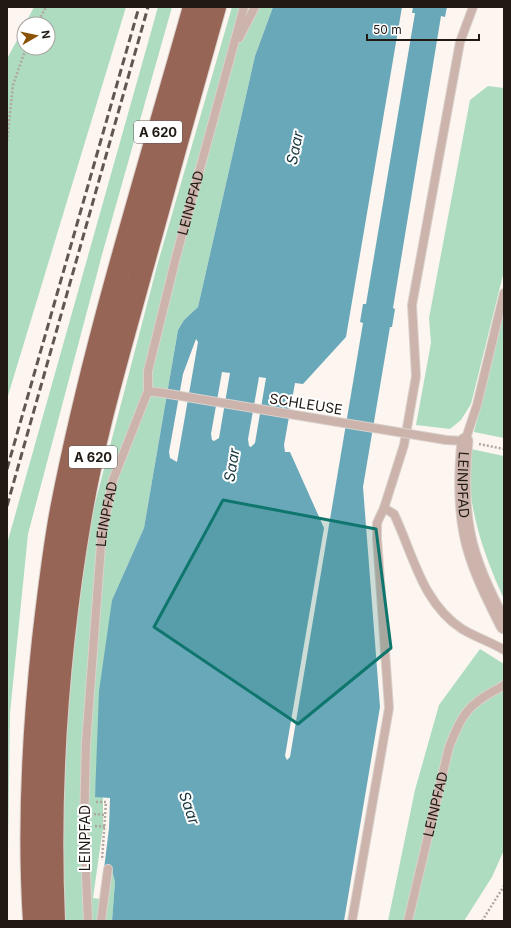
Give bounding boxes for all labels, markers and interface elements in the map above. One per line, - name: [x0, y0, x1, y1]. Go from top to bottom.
- north arrow: [16, 16, 56, 56]
- scale bar: [367, 16, 479, 42]
- text: 50 m: [373, 22, 402, 37]
- text: N: [38, 29, 53, 40]
- road number: A 620: [134, 121, 182, 143]
- water label: Saar: [282, 129, 307, 166]
- street label: LEINPFAD: [173, 168, 207, 237]
- street label: SCHLEUSE: [268, 389, 344, 418]
- road number: A 620: [69, 446, 117, 468]
- water label: Saar: [219, 446, 244, 483]
- street label: LEINPFAD: [455, 451, 473, 519]
- street label: LEINPFAD: [92, 480, 120, 547]
- street label: LEINPFAD: [419, 770, 451, 838]
- water label: Saar: [175, 789, 204, 827]
- street label: LEINPFAD: [76, 805, 93, 871]

